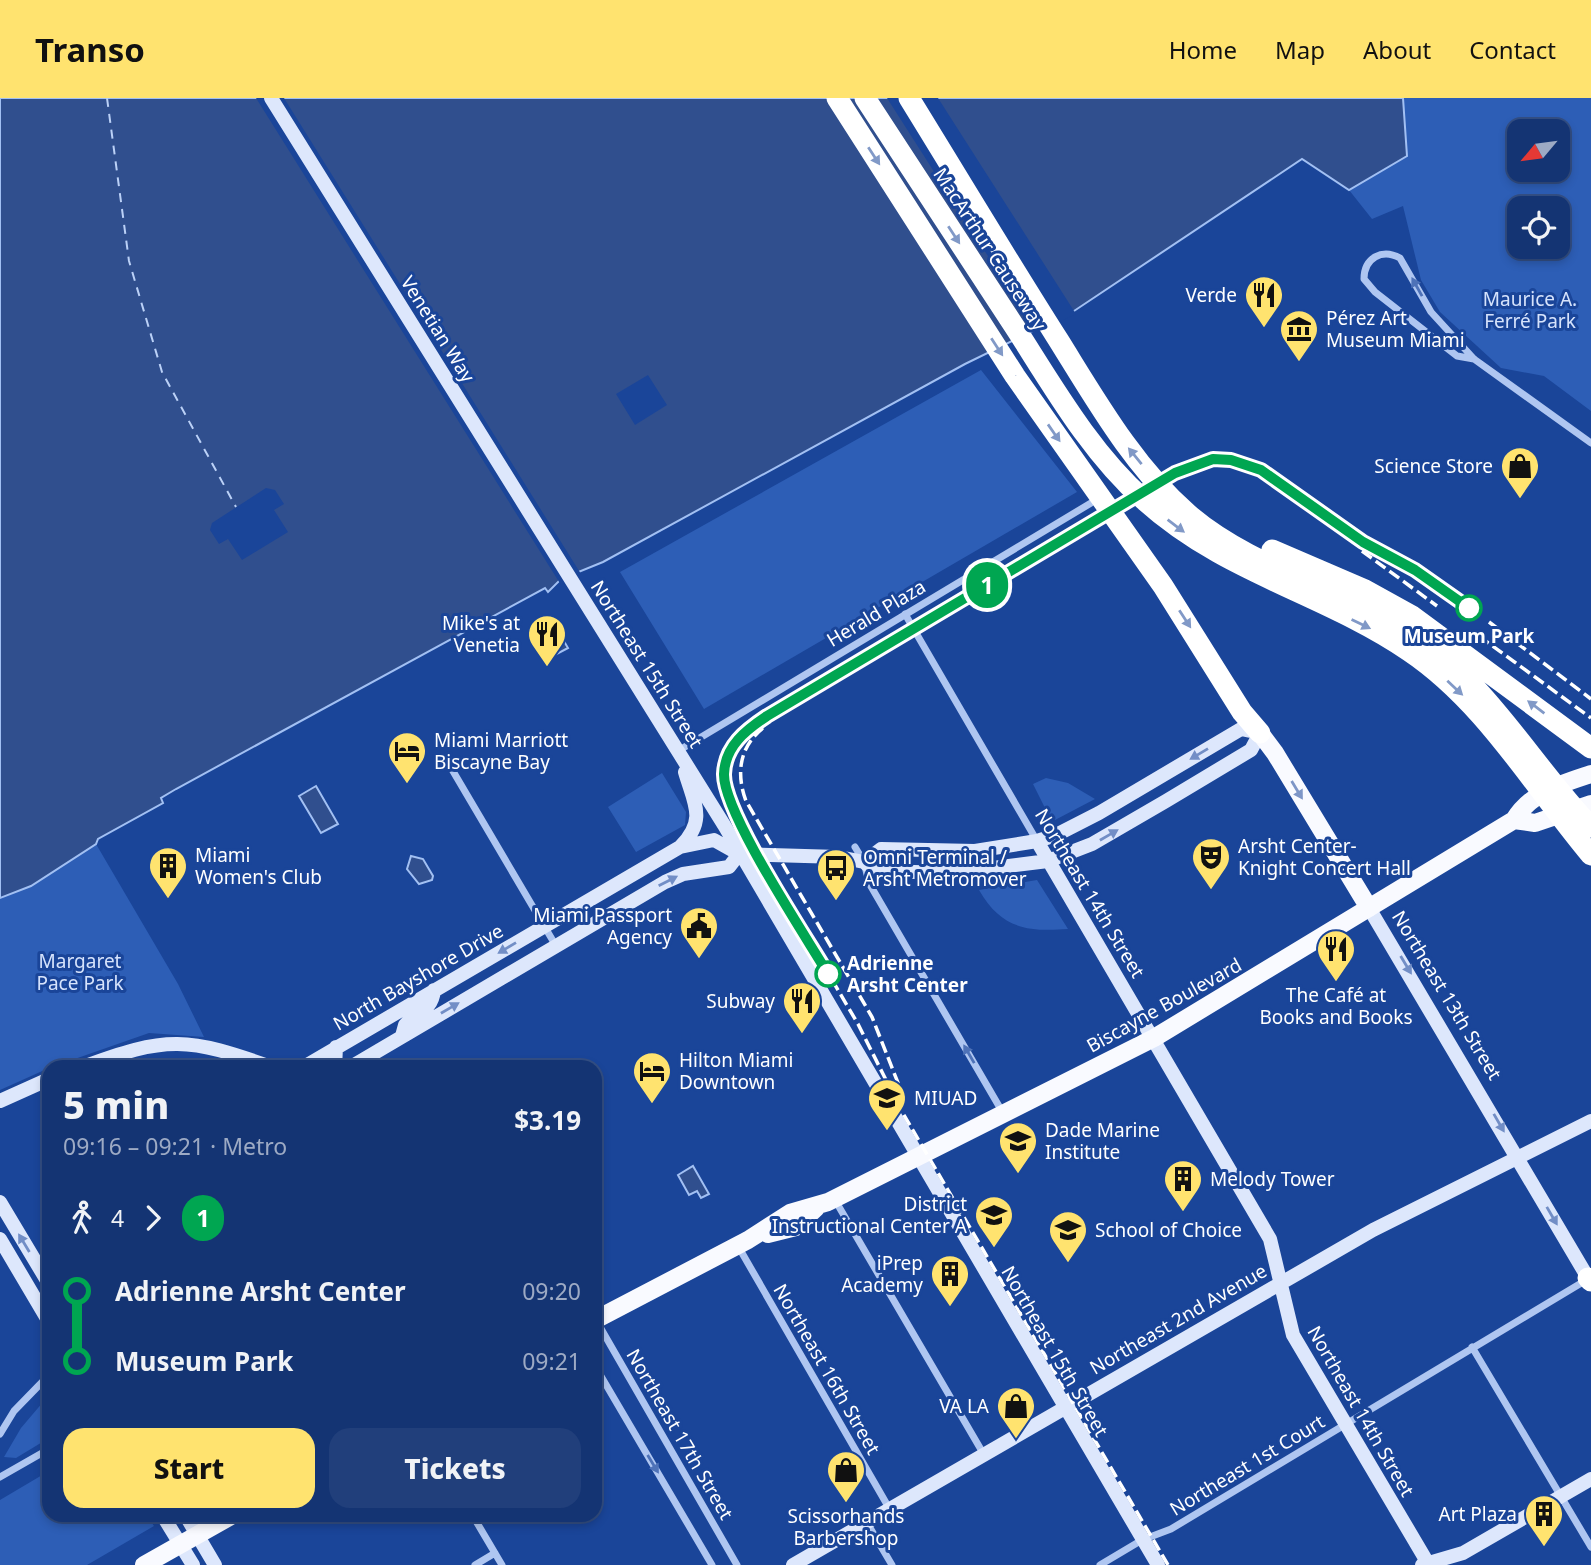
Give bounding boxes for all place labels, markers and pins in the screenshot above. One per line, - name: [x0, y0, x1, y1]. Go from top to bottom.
- restaurant icon: Verde: [1243, 274, 1285, 329]
- place label: Verde: [1185, 282, 1237, 308]
- place label: Pérez Art Museum Miami: [1326, 305, 1465, 353]
- museum icon: Pérez Art Museum Miami: [1278, 308, 1320, 363]
- shop icon: Science Store: [1499, 445, 1541, 500]
- place label: Science Store: [1374, 453, 1493, 479]
- marker: Museum Park: [1456, 595, 1482, 621]
- place label: Mike's at Venetia: [442, 610, 520, 658]
- restaurant icon: Mike's at Venetia: [526, 613, 568, 668]
- place label: Museum Park: [1404, 623, 1534, 649]
- place label: Miami Marriott Biscayne Bay: [434, 727, 568, 775]
- hotel icon: Miami Marriott Biscayne Bay: [386, 730, 428, 785]
- place label: Arsht Center- Knight Concert Hall: [1238, 833, 1411, 881]
- theatre icon: Arsht Center- Knight Concert Hall: [1190, 836, 1232, 891]
- place label: Miami Women's Club: [195, 842, 322, 890]
- place label: Omni Terminal / Arsht Metromover: [863, 844, 1027, 892]
- building icon: Miami Women's Club: [147, 845, 189, 900]
- bus stop icon: Omni Terminal / Arsht Metromover: [815, 847, 857, 902]
- place label: Miami Passport Agency: [533, 902, 672, 950]
- public building icon: Miami Passport Agency: [678, 905, 720, 960]
- restaurant icon: The Café at Books and Books: [1315, 928, 1357, 983]
- place label: Adrienne Arsht Center: [847, 950, 968, 998]
- marker: Adrienne Arsht Center: [815, 961, 841, 987]
- restaurant icon: Subway: [781, 980, 823, 1035]
- place label: The Café at Books and Books: [1259, 982, 1413, 1030]
- place label: Subway: [706, 988, 775, 1014]
- place label: Hilton Miami Downtown: [679, 1047, 793, 1095]
- hotel icon: Hilton Miami Downtown: [631, 1050, 673, 1105]
- school or university icon: MIUAD: [866, 1077, 908, 1132]
- place label: MIUAD: [914, 1085, 977, 1111]
- place label: Dade Marine Institute: [1045, 1117, 1160, 1165]
- school or university icon: Dade Marine Institute: [997, 1120, 1039, 1175]
- building icon: Melody Tower: [1162, 1158, 1204, 1213]
- place label: Melody Tower: [1210, 1166, 1335, 1192]
- place label: District Instructional Center A: [772, 1191, 968, 1239]
- school or university icon: District Instructional Center A: [973, 1194, 1015, 1249]
- school or university icon: School of Choice: [1047, 1209, 1089, 1264]
- place label: School of Choice: [1095, 1217, 1242, 1243]
- place label: iPrep Academy: [841, 1250, 923, 1298]
- building icon: iPrep Academy: [929, 1253, 971, 1308]
- shop icon: VA LA: [995, 1385, 1037, 1440]
- place label: VA LA: [939, 1393, 990, 1419]
- shop icon: Scissorhands Barbershop: [825, 1449, 867, 1504]
- building icon: Art Plaza: [1523, 1493, 1565, 1548]
- place label: Art Plaza: [1439, 1501, 1517, 1527]
- place label: Scissorhands Barbershop: [788, 1503, 904, 1551]

